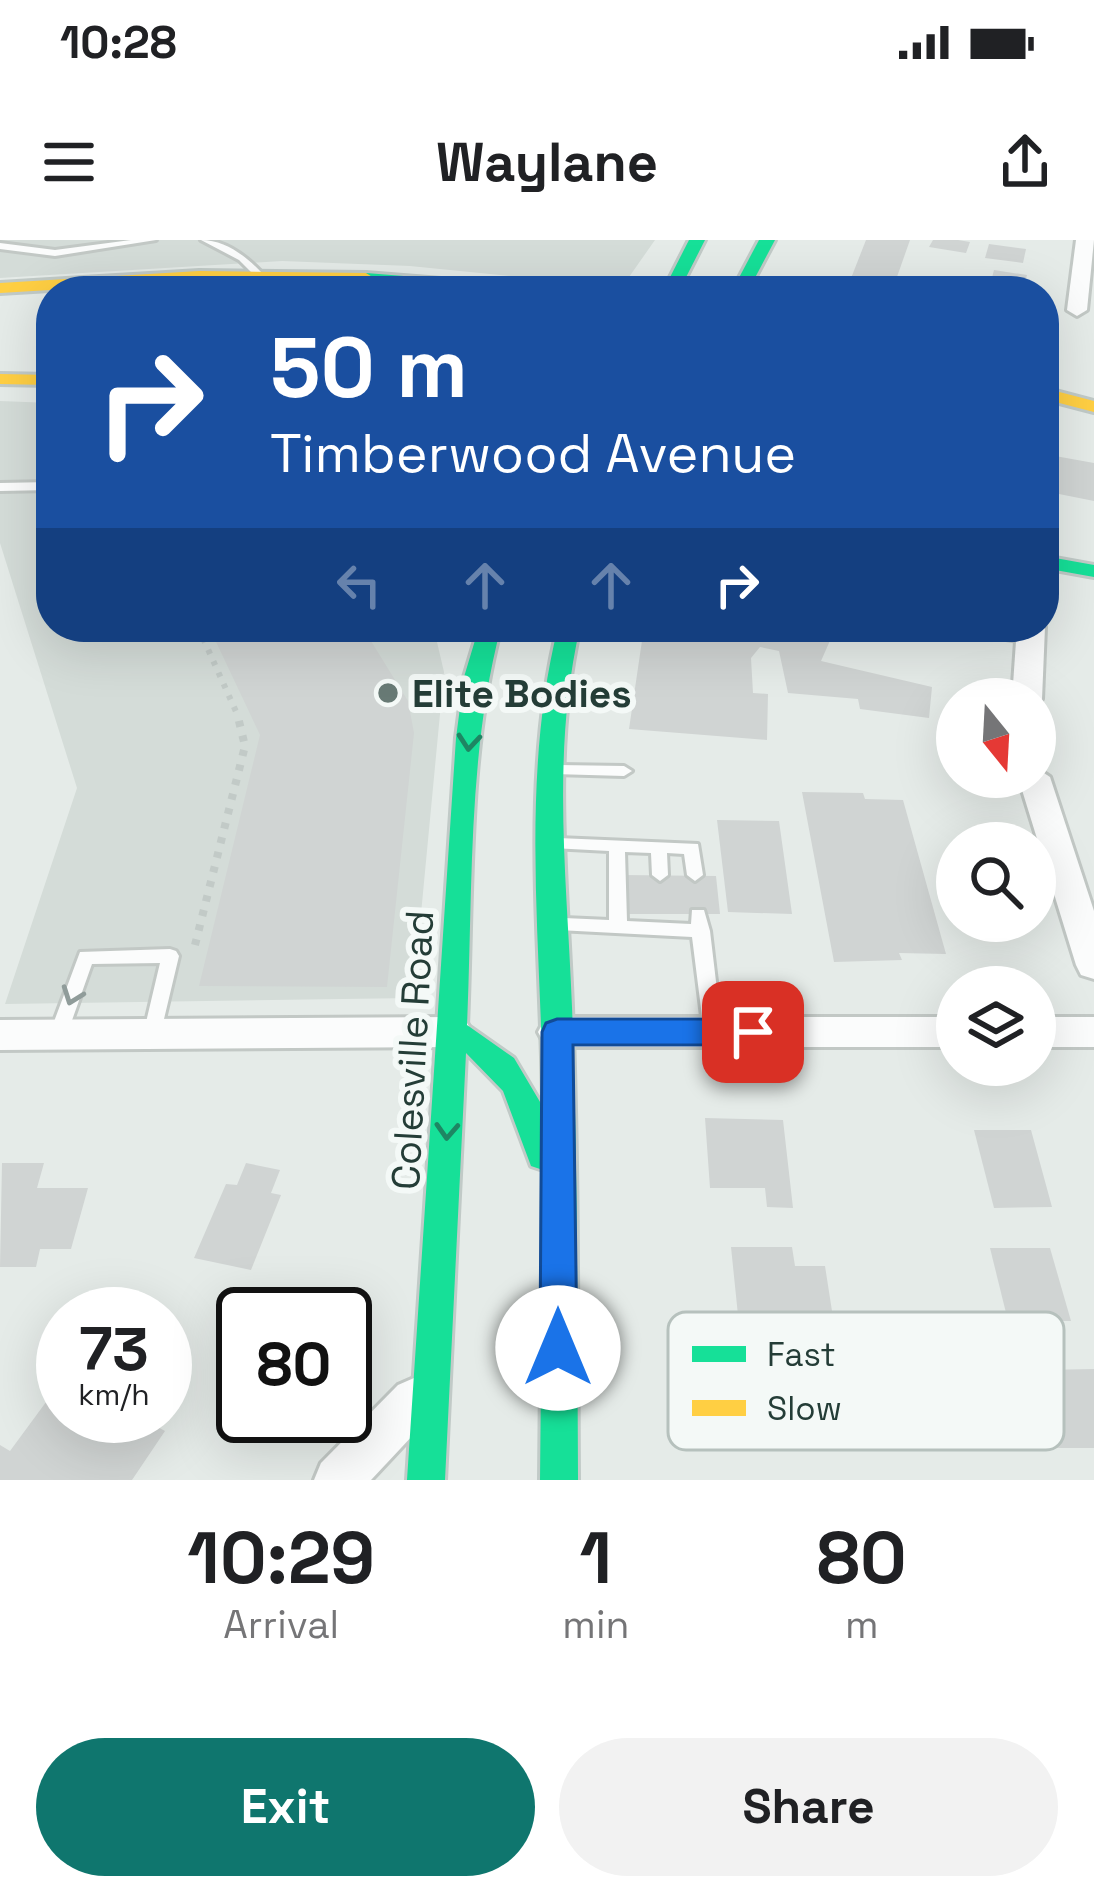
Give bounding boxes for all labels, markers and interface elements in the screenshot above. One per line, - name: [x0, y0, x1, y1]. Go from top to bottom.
- text: 10:28: [60, 14, 177, 71]
- text: Waylane: [436, 128, 658, 197]
- icon: menu: [36, 129, 102, 195]
- icon: share: [992, 129, 1058, 195]
- text: 50 m: [270, 314, 468, 422]
- icon: right: [72, 324, 228, 480]
- text: Timberwood Avenue: [270, 419, 796, 488]
- icon: left: [326, 552, 392, 618]
- icon: ahead: [452, 552, 518, 618]
- icon: ahead: [578, 552, 644, 618]
- icon: right: [704, 552, 770, 618]
- place label: Elite Bodies: [412, 669, 632, 718]
- north arrow: [936, 678, 1056, 798]
- map controls: [936, 678, 1056, 1086]
- marker: Elite Bodies: [375, 680, 401, 706]
- one-way arrow: [456, 733, 482, 752]
- button: search: [936, 822, 1056, 942]
- street label: Colesville Road: [381, 909, 444, 1191]
- button: layers: [936, 966, 1056, 1086]
- pin: [702, 981, 804, 1083]
- one-way arrow: [62, 984, 86, 1005]
- icon: arrive: [720, 999, 786, 1065]
- one-way arrow: [434, 1122, 460, 1141]
- position arrow: [495, 1285, 621, 1411]
- speed limit sign: 80: [216, 1287, 372, 1443]
- text: 73: [79, 1311, 149, 1388]
- legend: [668, 1312, 1064, 1450]
- text: Fast: [767, 1334, 836, 1376]
- text: km/h: [78, 1375, 150, 1414]
- text: Slow: [767, 1388, 842, 1430]
- text: 10:29: [187, 1512, 375, 1604]
- text: 1: [580, 1512, 612, 1604]
- text: 80: [817, 1512, 907, 1604]
- text: Arrival: [223, 1600, 339, 1649]
- text: min: [562, 1600, 629, 1649]
- text: m: [845, 1600, 878, 1649]
- button: Exit: [36, 1738, 535, 1876]
- button: Share: [559, 1738, 1058, 1876]

